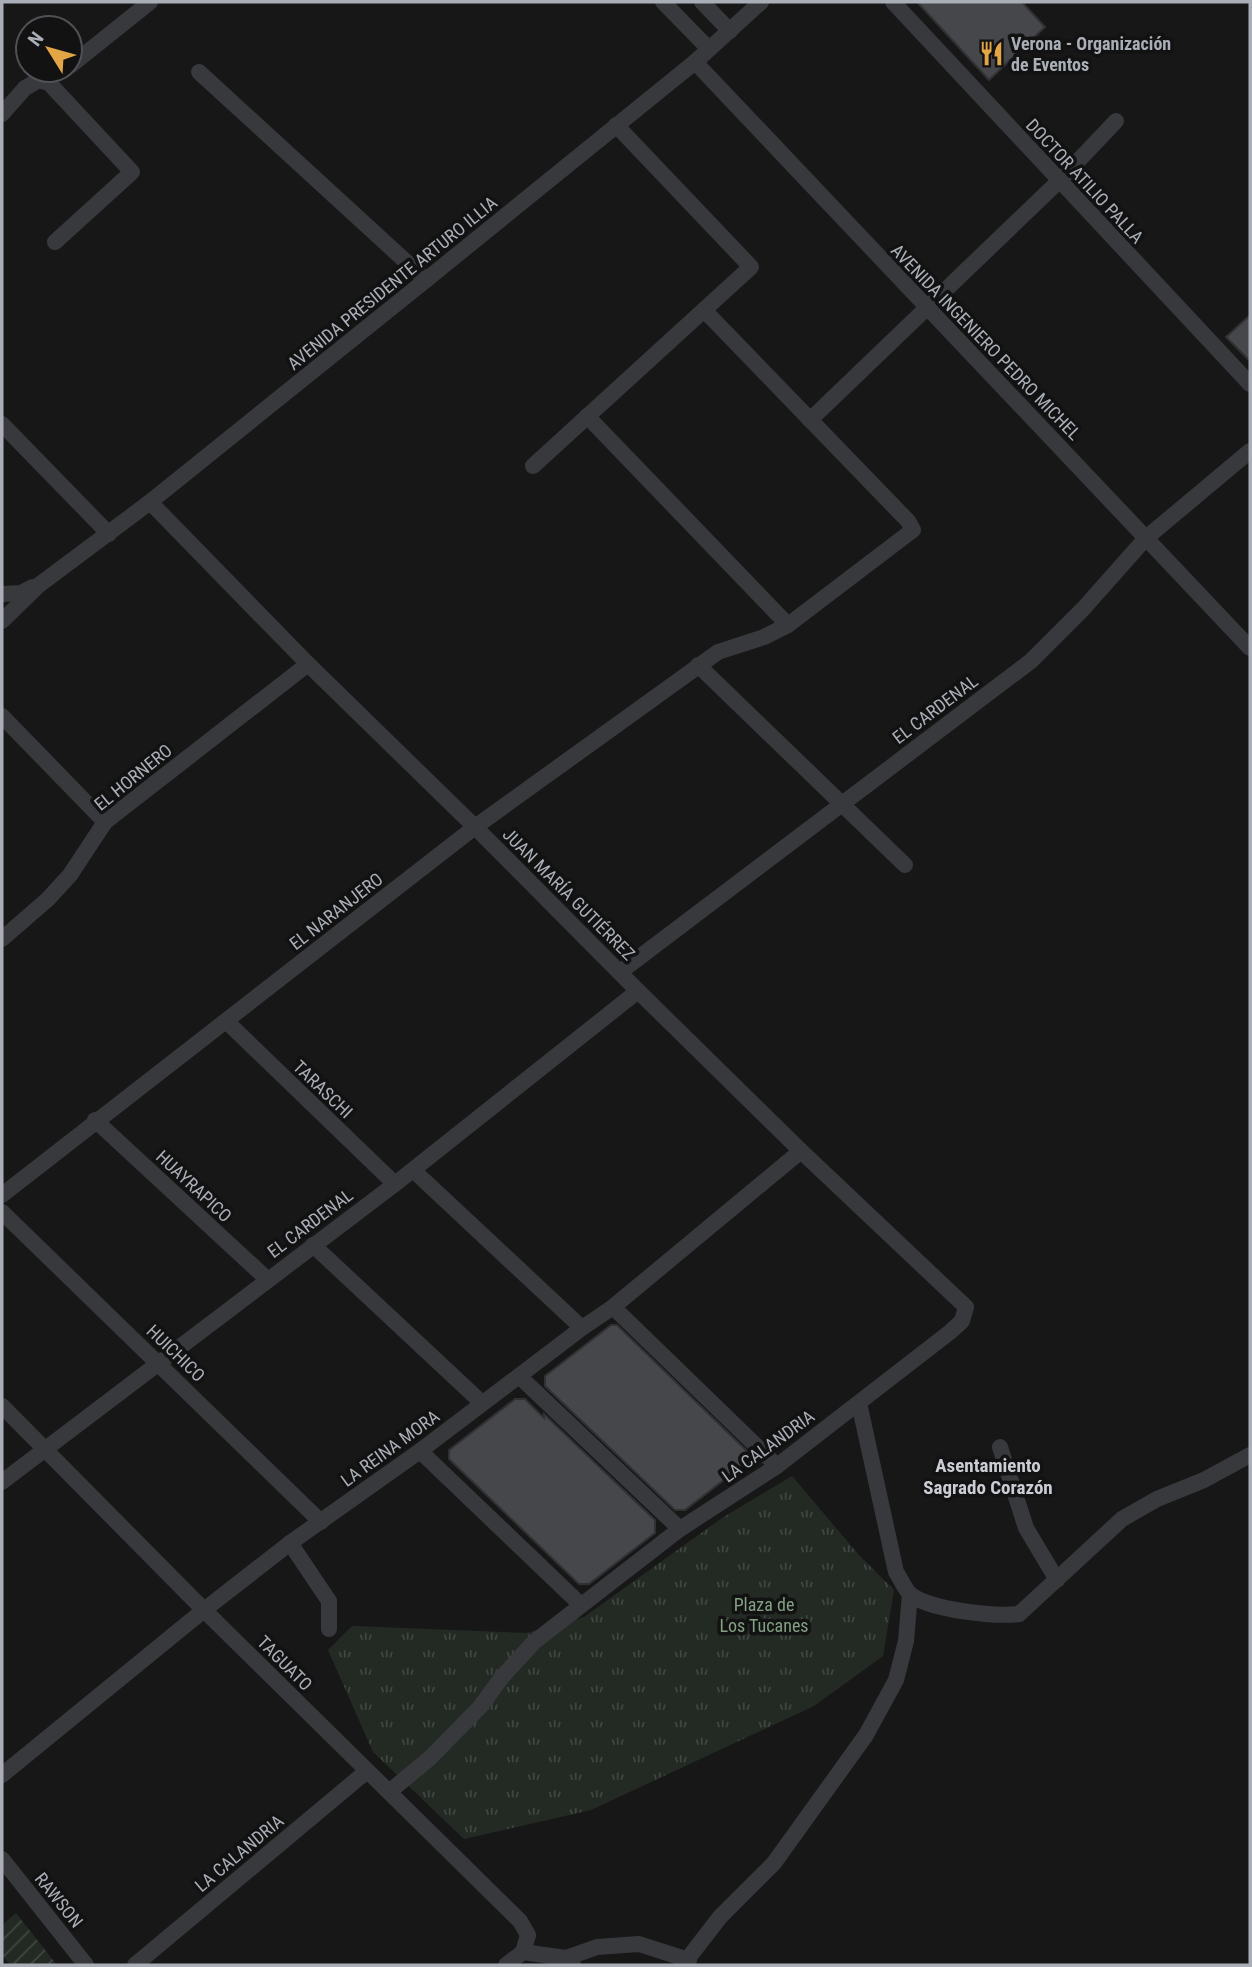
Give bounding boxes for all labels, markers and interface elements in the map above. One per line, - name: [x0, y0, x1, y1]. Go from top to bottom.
- north arrow: [14, 14, 84, 84]
- text: N: [23, 28, 49, 51]
- place label: Verona - Organización de Eventos: [1011, 33, 1171, 75]
- restaurant icon: Verona - Organización de Eventos: [977, 39, 1005, 67]
- street label: DOCTOR ATILIO PALLA: [1022, 114, 1149, 248]
- street label: AVENIDA PRESIDENTE ARTURO ILLIA: [283, 191, 502, 374]
- street label: AVENIDA INGENIERO PEDRO MICHEL: [887, 240, 1086, 445]
- street label: EL CARDENAL: [888, 670, 982, 748]
- street label: EL HORNERO: [90, 739, 176, 815]
- street label: JUAN MARÍA GUTIÉRREZ: [499, 824, 639, 964]
- street label: EL NARANJERO: [285, 868, 387, 954]
- street label: TARASCHI: [289, 1056, 357, 1122]
- street label: HUAYRAPICO: [152, 1146, 236, 1226]
- street label: EL CARDENAL: [263, 1184, 357, 1262]
- street label: HUICHICO: [143, 1320, 209, 1386]
- street label: LA REINA MORA: [337, 1405, 444, 1491]
- street label: LA CALANDRIA: [718, 1405, 819, 1487]
- district label: Asentamiento Sagrado Corazón: [923, 1454, 1053, 1499]
- park label: Plaza de Los Tucanes: [719, 1594, 809, 1636]
- street label: TAGUATO: [253, 1631, 317, 1695]
- street label: LA CALANDRIA: [191, 1810, 288, 1896]
- street label: RAWSON: [31, 1868, 87, 1932]

